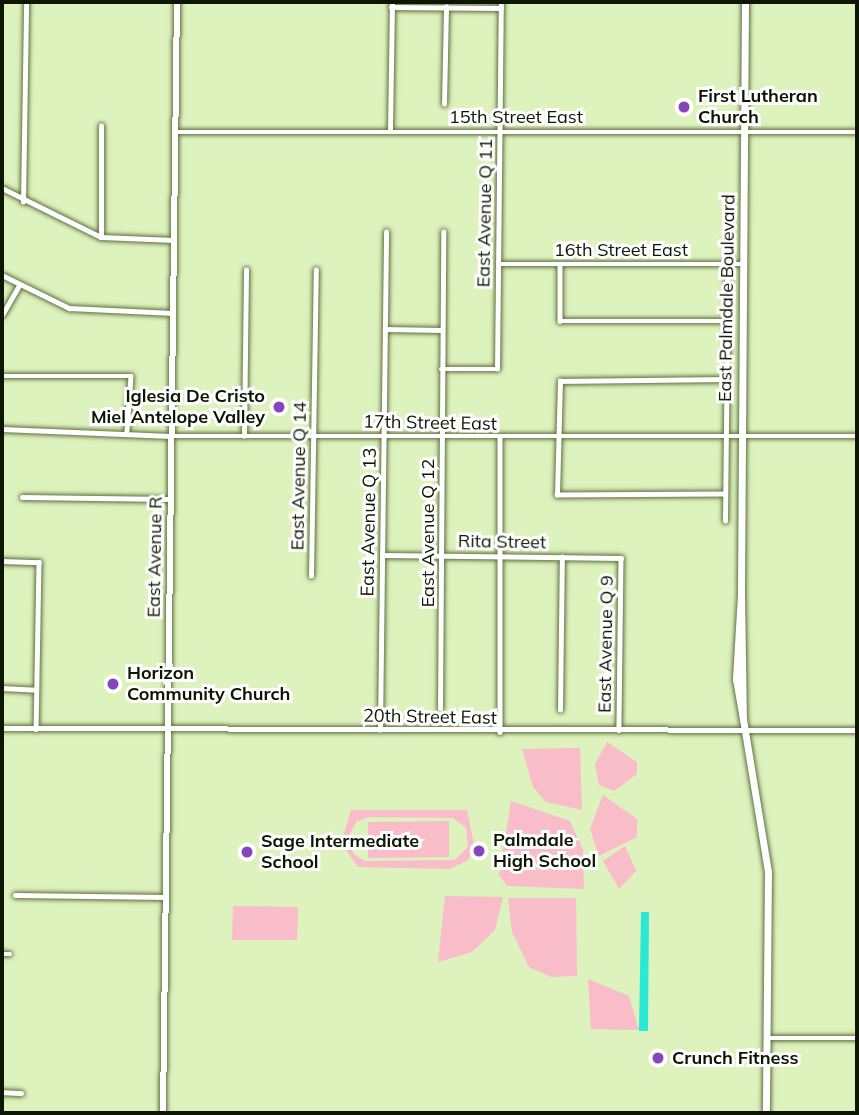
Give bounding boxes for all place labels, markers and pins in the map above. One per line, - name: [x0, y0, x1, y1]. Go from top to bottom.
- place label: First Lutheran Church: [698, 86, 818, 128]
- marker: First Lutheran Church: [676, 99, 692, 115]
- place label: Iglesia De Cristo Miel Antelope Valley: [91, 386, 265, 428]
- marker: Iglesia De Cristo Miel Antelope Valley: [271, 399, 287, 415]
- place label: Horizon Community Church: [127, 663, 290, 706]
- marker: Horizon Community Church: [105, 676, 121, 692]
- place label: Palmdale High School: [493, 830, 596, 872]
- place label: Sage Intermediate School: [261, 831, 419, 874]
- marker: Palmdale High School: [471, 843, 487, 859]
- marker: Sage Intermediate School: [239, 844, 255, 860]
- place label: Crunch Fitness: [672, 1047, 798, 1069]
- marker: Crunch Fitness: [650, 1050, 666, 1066]

